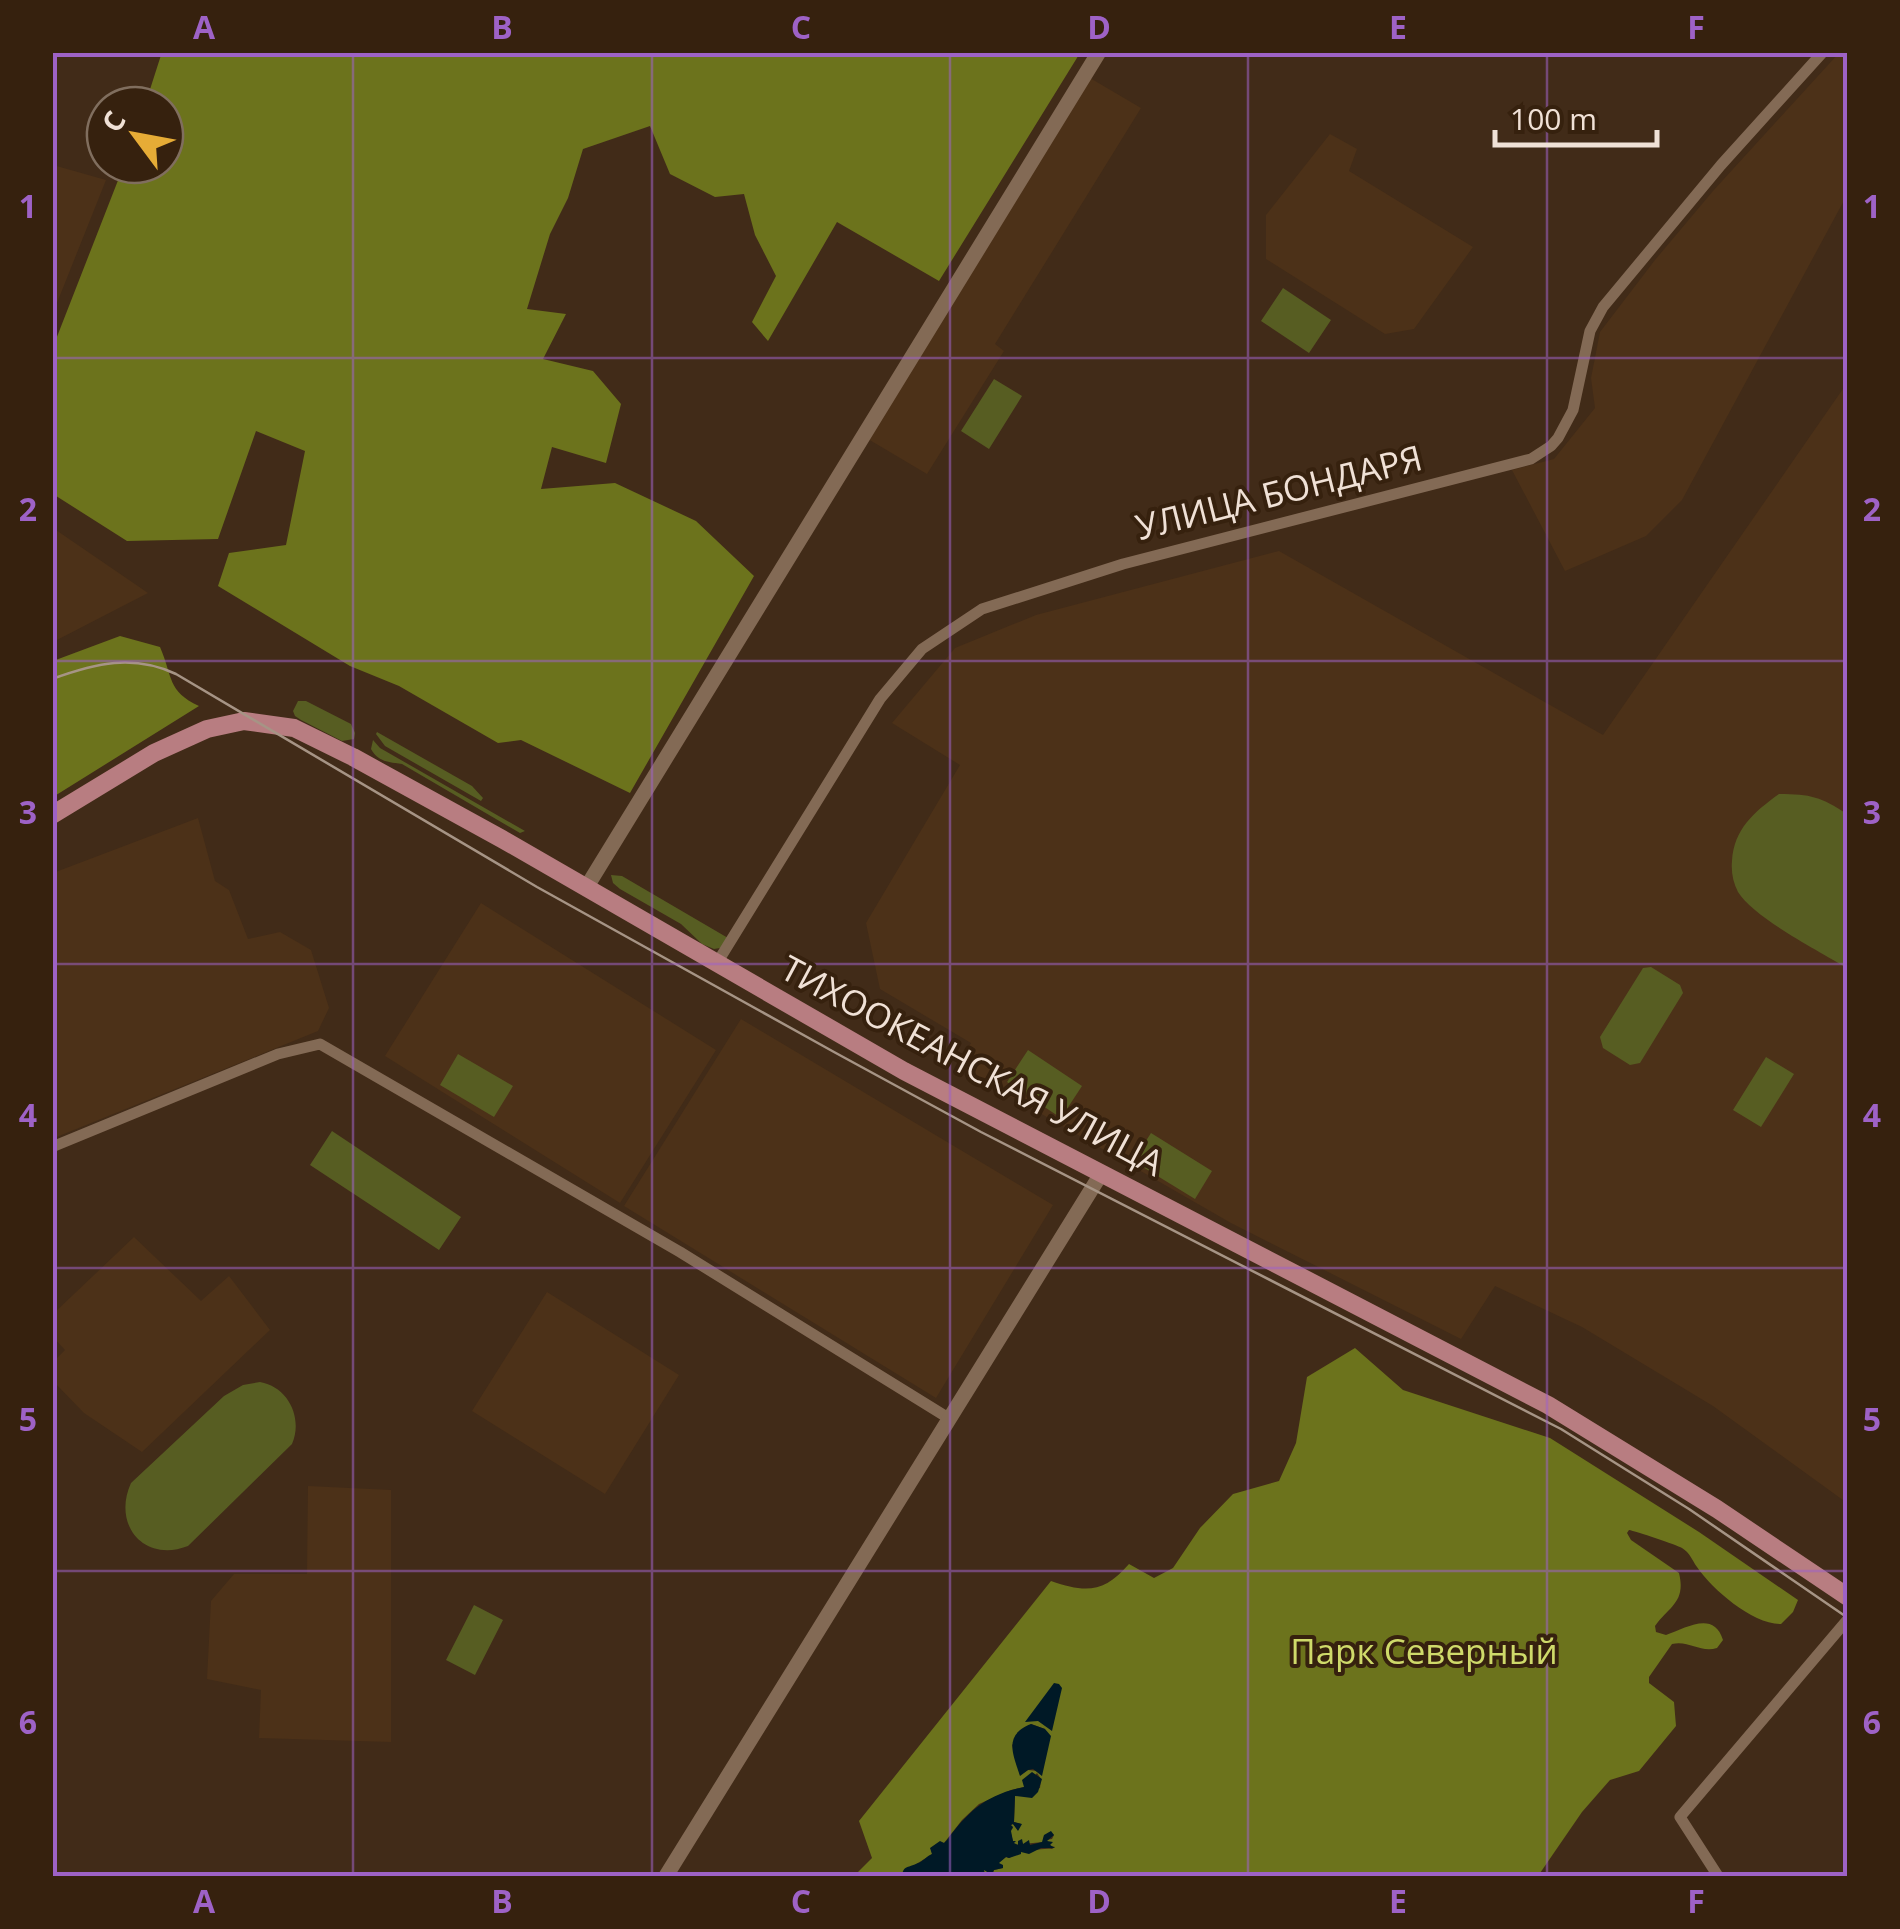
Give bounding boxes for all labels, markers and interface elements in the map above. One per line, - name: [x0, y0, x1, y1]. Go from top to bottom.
- text: A: [193, 5, 216, 48]
- text: B: [491, 5, 513, 48]
- text: C: [791, 5, 811, 48]
- text: D: [1087, 5, 1111, 48]
- text: E: [1389, 5, 1407, 48]
- text: F: [1687, 5, 1705, 48]
- north arrow: [85, 85, 185, 185]
- scale bar: [1495, 85, 1658, 147]
- text: 100 m: [1510, 98, 1597, 139]
- text: С: [92, 104, 134, 139]
- text: 1: [19, 184, 37, 227]
- text: 1: [1863, 184, 1881, 227]
- street label: УЛИЦА БОНДАРЯ: [1131, 433, 1427, 550]
- text: 2: [19, 487, 37, 530]
- text: 2: [1863, 487, 1881, 530]
- text: 3: [19, 790, 37, 833]
- text: 3: [1863, 790, 1881, 833]
- street label: ТИХООКЕАНСКАЯ УЛИЦА: [773, 944, 1173, 1186]
- text: 4: [19, 1093, 37, 1136]
- text: 4: [1863, 1093, 1881, 1136]
- text: 5: [19, 1397, 37, 1440]
- text: 5: [1863, 1397, 1881, 1440]
- park label: Парк Северный: [1290, 1627, 1558, 1674]
- text: 6: [19, 1700, 37, 1743]
- text: 6: [1863, 1700, 1881, 1743]
- text: A: [193, 1879, 216, 1922]
- text: B: [491, 1879, 513, 1922]
- text: C: [791, 1879, 811, 1922]
- text: D: [1087, 1879, 1111, 1922]
- text: E: [1389, 1879, 1407, 1922]
- text: F: [1687, 1879, 1705, 1922]

